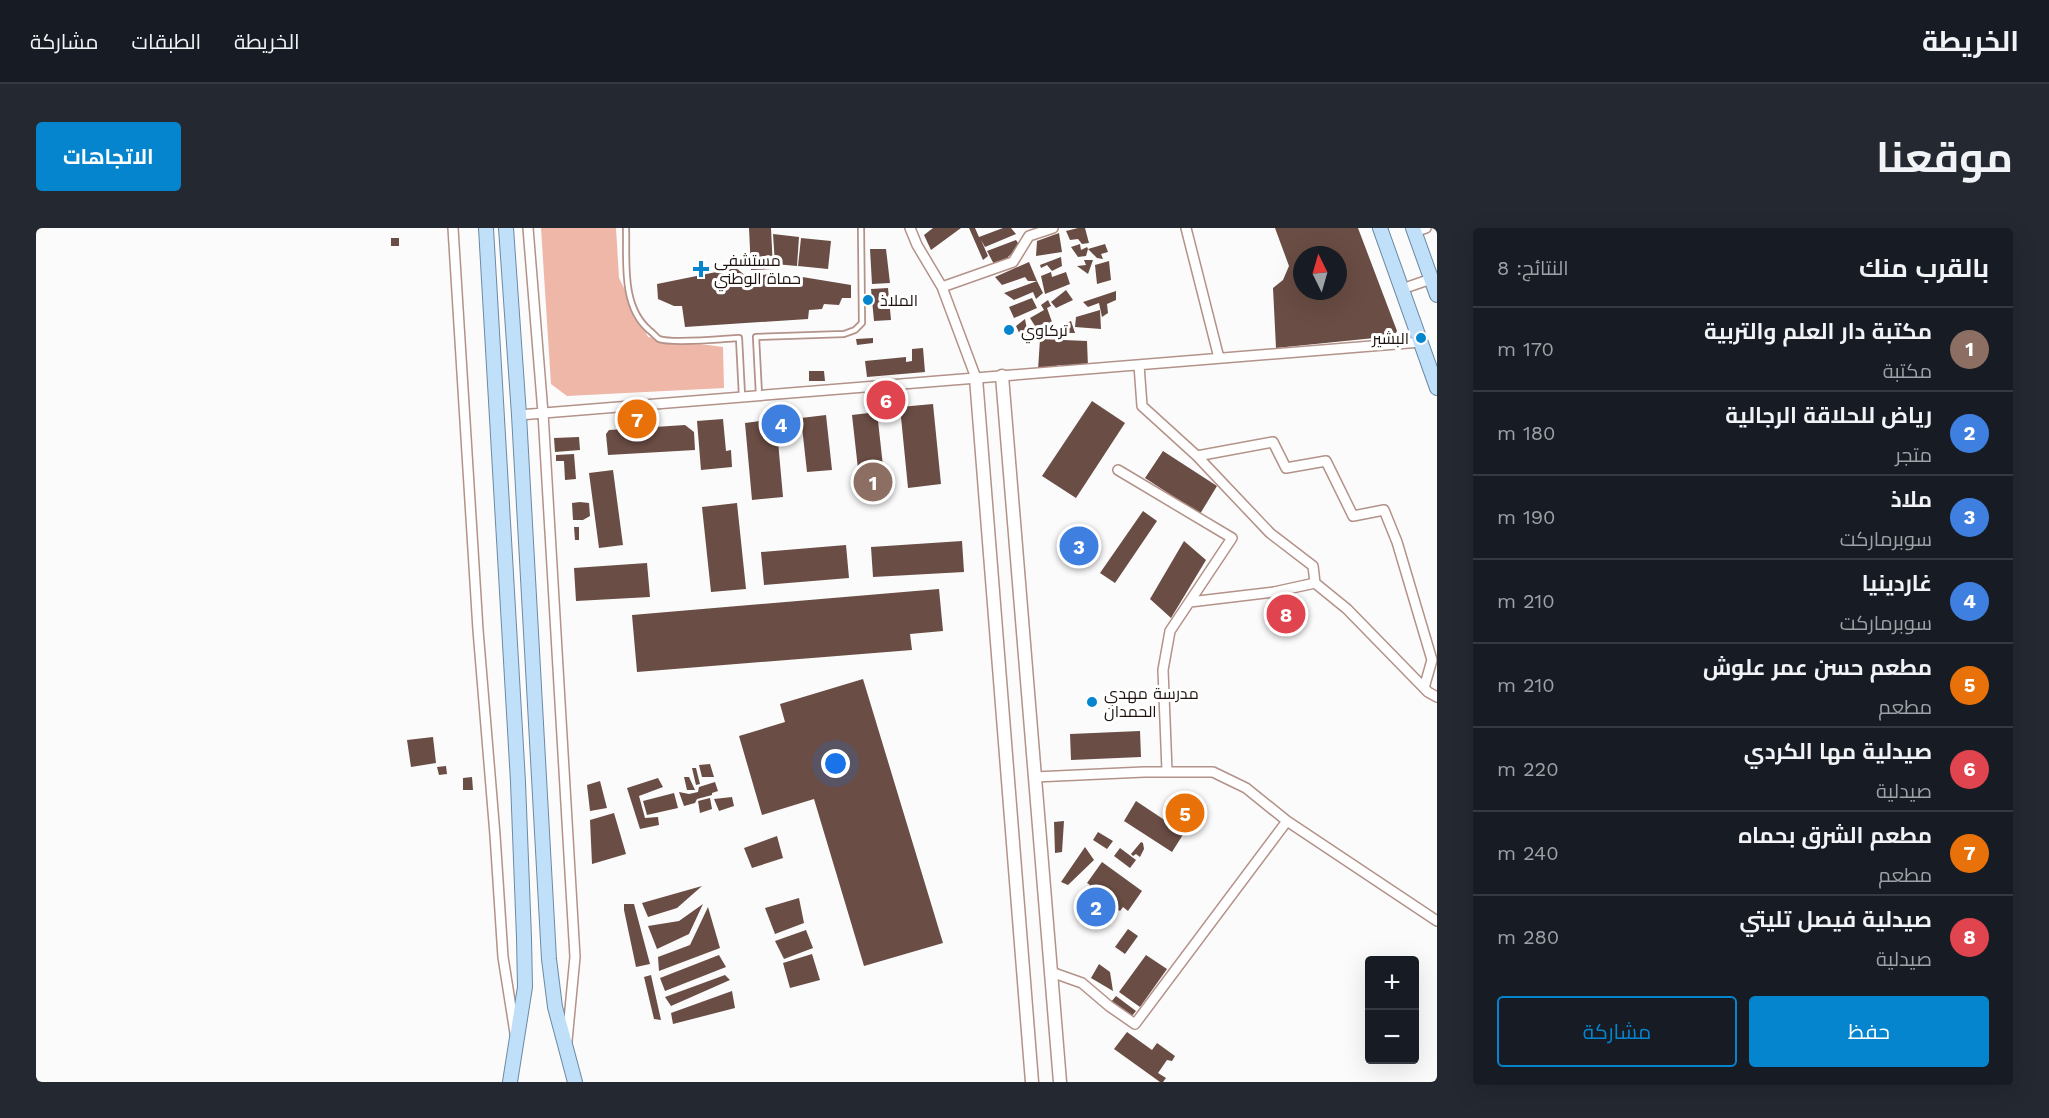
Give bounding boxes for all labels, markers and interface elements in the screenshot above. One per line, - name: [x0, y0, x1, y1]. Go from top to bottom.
- text: الخريطة: [1922, 25, 2019, 58]
- text: مشاركة: [30, 29, 99, 54]
- text: الطبقات: [132, 29, 201, 54]
- text: الخريطة: [234, 29, 300, 54]
- button: الاتجاهات: [36, 122, 181, 191]
- text: موقعنا: [1876, 133, 2013, 182]
- north arrow: [1293, 246, 1347, 300]
- place label: مستشفى حماة الوطني: [714, 251, 801, 292]
- text: بالقرب منك: [1859, 253, 1989, 283]
- text: النتائج: 8: [1497, 256, 1569, 280]
- marker: مستشفى حماة الوطني: [692, 260, 710, 278]
- place label: الملاذ: [880, 291, 918, 310]
- marker: الملاذ: [861, 293, 875, 307]
- text: مكتبة دار العلم والتربية: [1704, 319, 1932, 344]
- place label: تركاوي: [1021, 321, 1069, 344]
- marker: تركاوي: [1002, 323, 1016, 337]
- place label: البشير: [1371, 329, 1409, 348]
- marker: البشير: [1414, 331, 1428, 345]
- text: 170 m: [1497, 337, 1554, 361]
- text: 1: [1965, 337, 1974, 361]
- text: مكتبة: [1883, 359, 1932, 383]
- pin: 6: [866, 378, 906, 423]
- pin: 7: [618, 396, 656, 441]
- pin: 4: [762, 402, 800, 446]
- text: رياض للحلاقة الرجالية: [1725, 403, 1932, 428]
- text: 180 m: [1497, 421, 1555, 445]
- text: 2: [1964, 421, 1975, 445]
- text: متجر: [1895, 443, 1932, 467]
- pin: 1: [854, 460, 892, 504]
- text: ملاذ: [1891, 487, 1932, 512]
- text: 190 m: [1497, 505, 1555, 529]
- text: 3: [1964, 505, 1975, 529]
- pin: 3: [1060, 524, 1098, 568]
- text: سوبرماركت: [1840, 527, 1932, 551]
- text: غاردينيا: [1862, 571, 1932, 596]
- text: 210 m: [1497, 589, 1555, 613]
- text: 4: [1963, 589, 1976, 613]
- pin: 8: [1266, 592, 1306, 636]
- text: سوبرماركت: [1840, 611, 1932, 635]
- text: مطعم حسن عمر علوش: [1703, 655, 1932, 680]
- text: 210 m: [1497, 673, 1555, 697]
- text: 5: [1964, 673, 1975, 697]
- place label: مدرسة مهدي الحمدان: [1104, 684, 1199, 722]
- marker: مدرسة مهدي الحمدان: [1085, 695, 1099, 709]
- text: مطعم: [1878, 695, 1932, 719]
- text: صيدلية مها الكردي: [1744, 739, 1932, 764]
- your location: [821, 749, 850, 778]
- text: 220 m: [1497, 757, 1559, 781]
- text: 6: [1963, 757, 1976, 781]
- text: صيدلية: [1876, 779, 1932, 803]
- pin: 5: [1166, 790, 1204, 836]
- text: مطعم الشرق بحماه: [1738, 823, 1932, 848]
- text: 240 m: [1497, 841, 1559, 865]
- text: 7: [1963, 841, 1976, 865]
- text: مطعم: [1878, 863, 1932, 887]
- pin: 2: [1076, 884, 1116, 930]
- text: صيدلية فيصل تليتي: [1739, 907, 1932, 932]
- text: 280 m: [1497, 925, 1559, 949]
- text: 8: [1963, 925, 1976, 949]
- text: صيدلية: [1876, 947, 1932, 971]
- map controls: [1365, 956, 1419, 1064]
- button: +: [1365, 956, 1419, 1010]
- button: مشاركة: [1497, 996, 1737, 1067]
- button: حفظ: [1749, 996, 1989, 1067]
- button: −: [1365, 1010, 1419, 1064]

